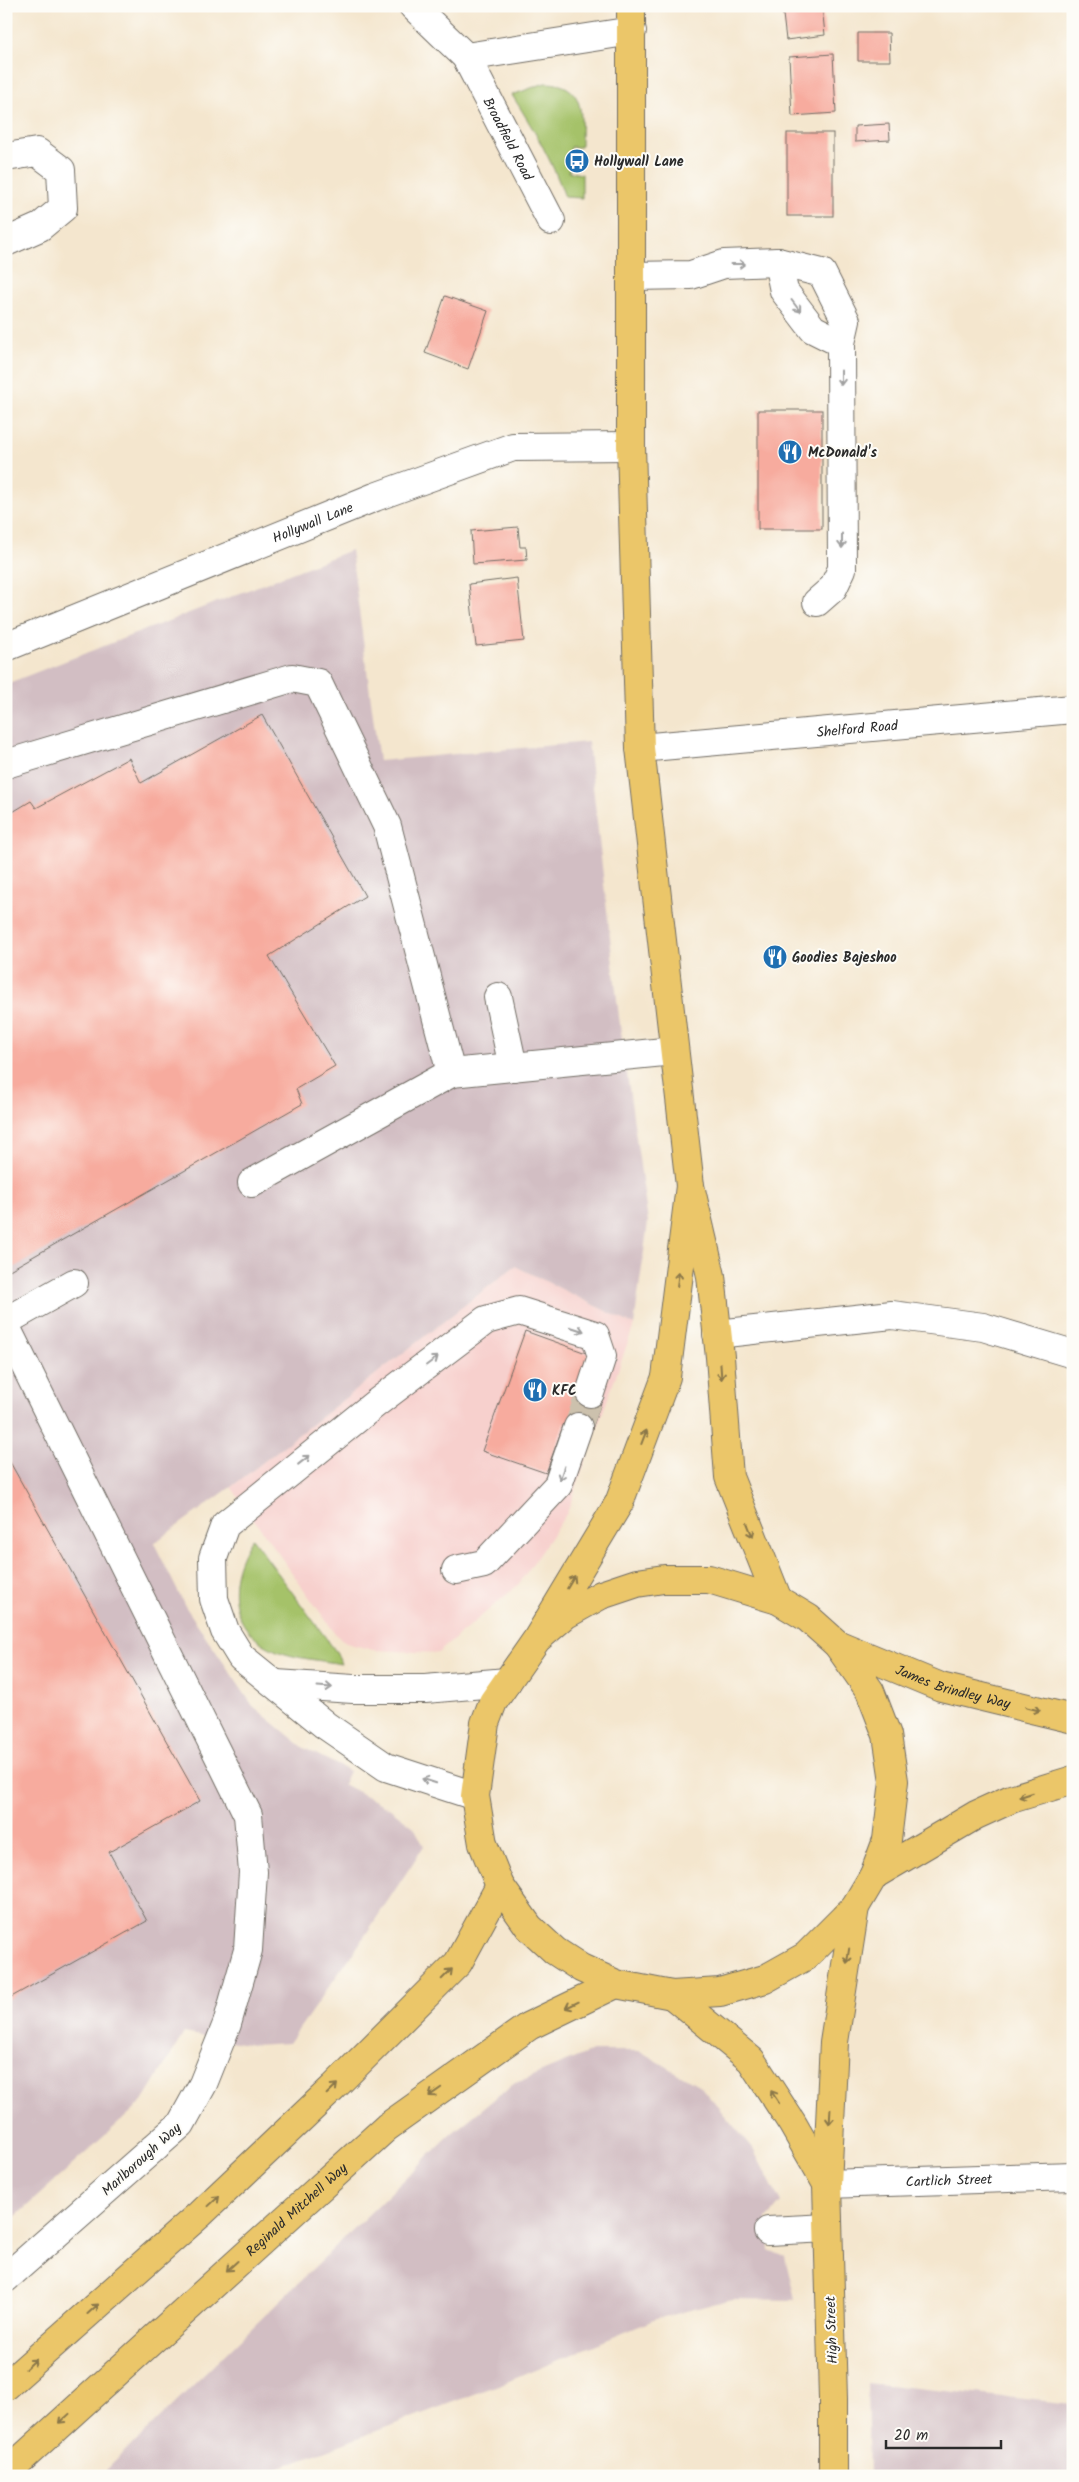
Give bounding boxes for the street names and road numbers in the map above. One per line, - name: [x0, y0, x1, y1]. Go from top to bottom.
- street label: Broadfield Road: [477, 94, 539, 186]
- street label: Hollywall Lane: [269, 497, 357, 550]
- street label: Shelford Road: [816, 715, 900, 744]
- street label: James Brindley Way: [892, 1659, 1013, 1716]
- street label: Marlborough Way: [97, 2118, 187, 2202]
- street label: Reginald Mitchell Way: [241, 2158, 353, 2262]
- street label: Cartlich Street: [905, 2169, 993, 2193]
- street label: High Street: [820, 2295, 844, 2364]

